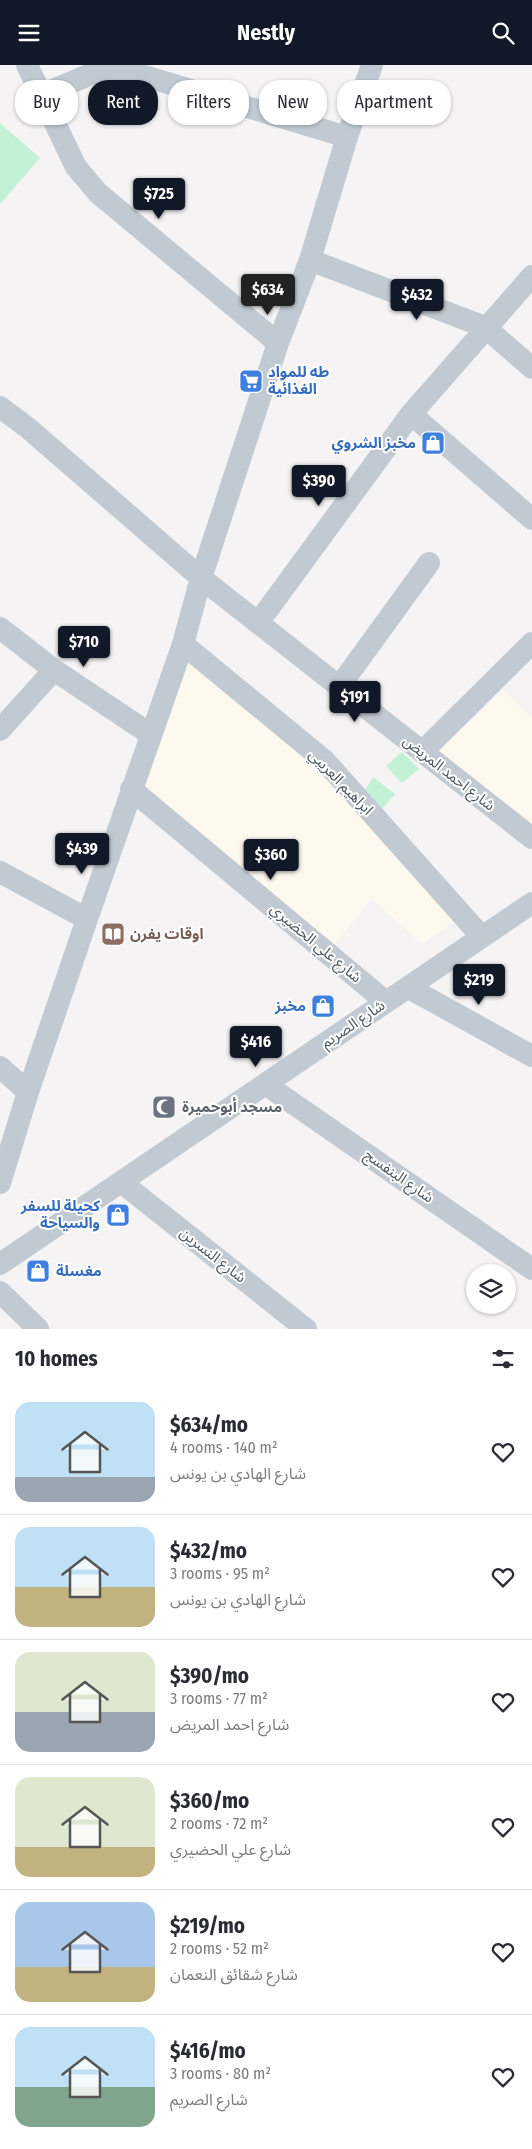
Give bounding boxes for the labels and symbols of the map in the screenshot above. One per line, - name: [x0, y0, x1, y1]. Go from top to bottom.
- pin: $725: [129, 177, 189, 220]
- pin: $634: [238, 273, 298, 316]
- pin: $432: [387, 279, 447, 321]
- place label: طه للمواد الغذائية: [268, 363, 329, 398]
- supermarket icon: طه للمواد الغذائية: [238, 368, 264, 394]
- shop icon: مخبز الشروي: [420, 430, 446, 456]
- place label: مخبز الشروي: [331, 434, 416, 454]
- pin: $390: [289, 465, 349, 507]
- pin: $710: [54, 625, 114, 668]
- pin: $191: [325, 681, 385, 723]
- street label: شارع احمد المريض: [398, 732, 499, 817]
- street label: ابراهيم العريبي: [303, 745, 377, 820]
- pin: $439: [52, 833, 112, 875]
- pin: $360: [241, 839, 301, 881]
- street label: شارع علي الحضيري: [265, 900, 365, 989]
- library icon: اوقات يفرن: [100, 921, 126, 947]
- place label: اوقات يفرن: [130, 925, 204, 943]
- pin: $219: [449, 963, 509, 1006]
- shop icon: مخبز: [310, 993, 336, 1019]
- street label: شارع الصريم: [318, 996, 390, 1054]
- place label: مخبز: [274, 997, 306, 1015]
- pin: $416: [226, 1025, 286, 1068]
- mosque icon: مسجد أبوحميرة: [151, 1094, 177, 1120]
- place label: مسجد أبوحميرة: [182, 1097, 282, 1116]
- street label: شارع البنفسج: [359, 1146, 437, 1209]
- place label: كحيلة للسفر والسياحة: [20, 1197, 100, 1232]
- shop icon: كحيلة للسفر والسياحة: [105, 1202, 131, 1228]
- street label: شارع النسرين: [174, 1224, 250, 1289]
- shop icon: مغسلة: [25, 1258, 51, 1284]
- place label: مغسلة: [56, 1262, 102, 1280]

